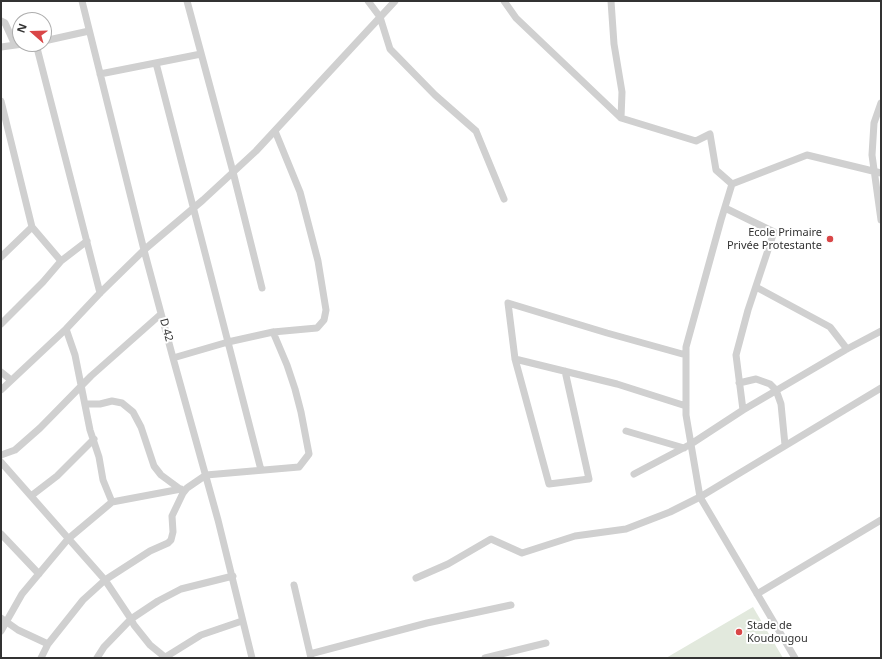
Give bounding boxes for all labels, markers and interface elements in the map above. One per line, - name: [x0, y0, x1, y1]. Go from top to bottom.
- north arrow: [12, 12, 52, 52]
- text: N: [13, 21, 30, 35]
- place label: Ecole Primaire Privée Protestante: [727, 226, 822, 252]
- marker: Ecole Primaire Privée Protestante: [825, 234, 835, 244]
- street label: D 42: [157, 317, 175, 343]
- place label: Stade de Koudougou: [747, 619, 808, 645]
- marker: Stade de Koudougou: [734, 627, 744, 637]

